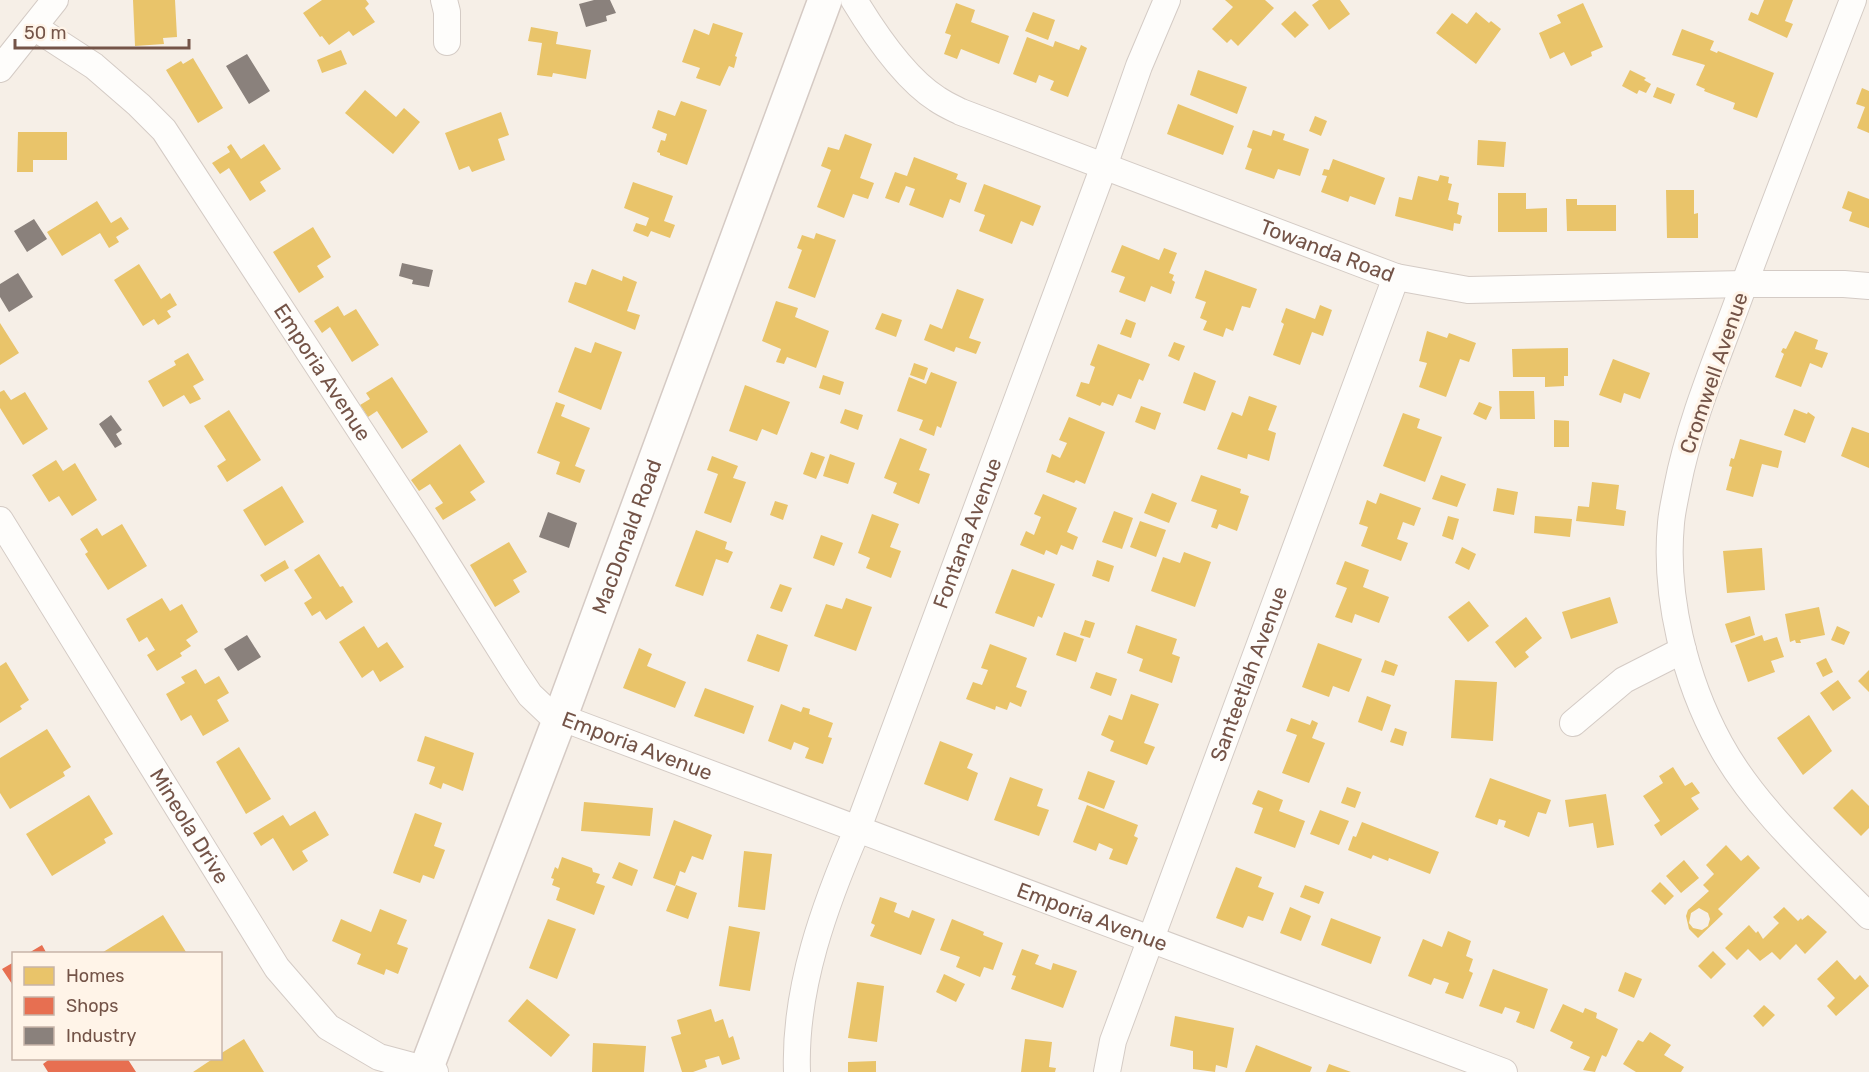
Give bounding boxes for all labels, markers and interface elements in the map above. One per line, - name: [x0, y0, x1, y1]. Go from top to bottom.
- scale bar: [15, 12, 189, 50]
- text: 50 m: [24, 22, 67, 44]
- street label: Towanda Road: [1257, 214, 1398, 287]
- street label: Cromwell Avenue: [1674, 289, 1753, 457]
- street label: Emporia Avenue: [269, 299, 377, 445]
- street label: Fontana Avenue: [928, 454, 1006, 612]
- street label: MacDonald Road: [586, 456, 666, 618]
- street label: Santeetlah Avenue: [1205, 583, 1292, 765]
- street label: Emporia Avenue: [559, 706, 716, 785]
- street label: Mineola Drive: [145, 764, 235, 888]
- street label: Emporia Avenue: [1013, 877, 1171, 956]
- legend: [12, 952, 222, 1060]
- text: Homes: [66, 965, 124, 987]
- text: Shops: [66, 995, 118, 1017]
- text: Industry: [66, 1025, 136, 1047]

